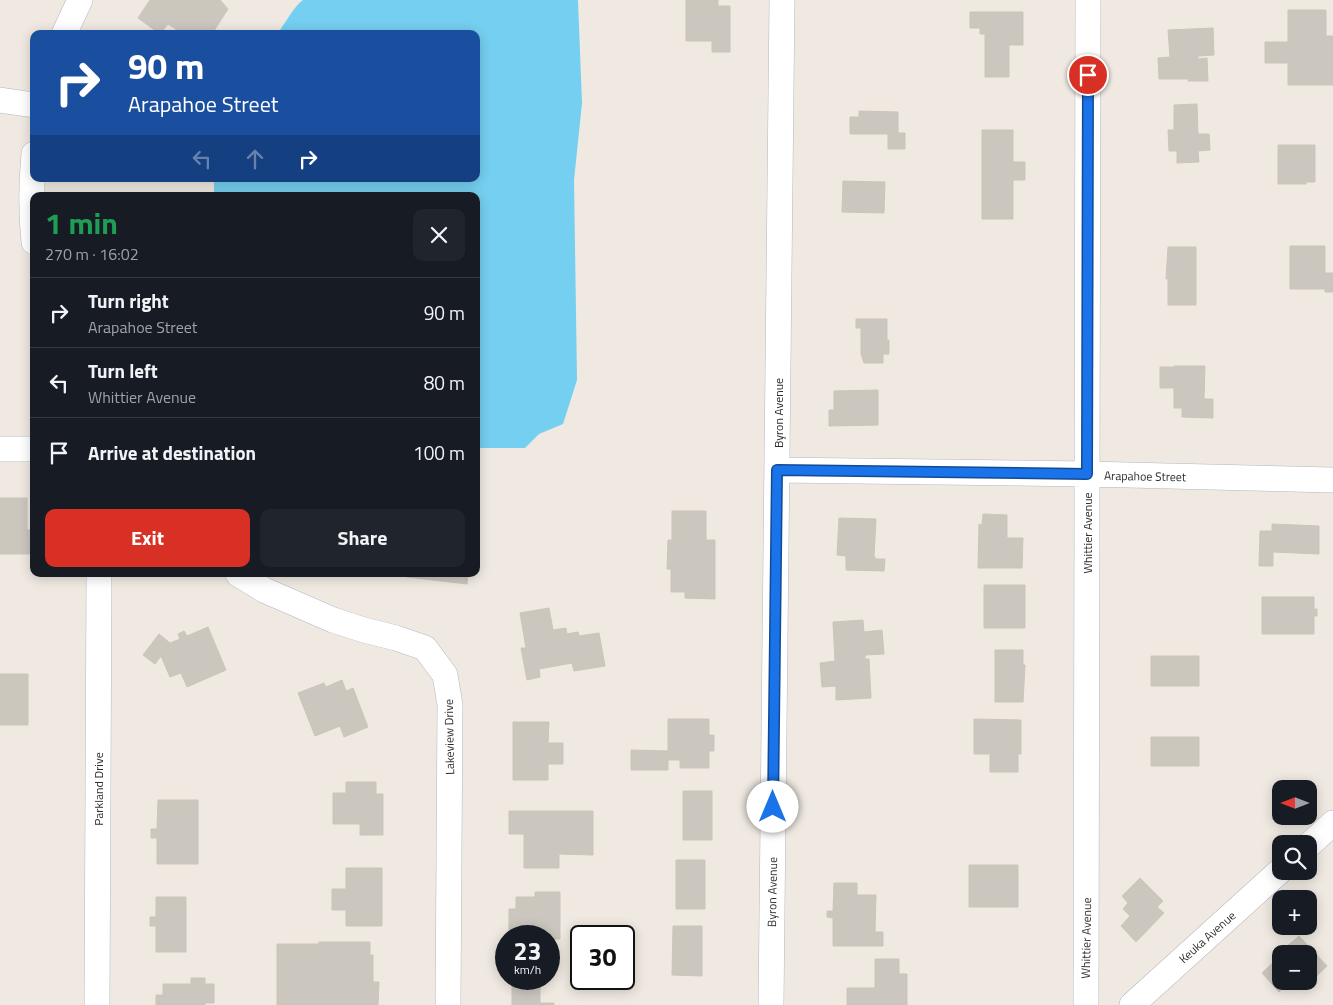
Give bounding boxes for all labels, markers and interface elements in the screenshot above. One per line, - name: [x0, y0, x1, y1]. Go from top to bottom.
- text: 90 m: [128, 39, 204, 93]
- icon: right: [45, 50, 110, 115]
- pin: [1067, 54, 1109, 96]
- icon: arrive: [1074, 61, 1102, 89]
- text: Arapahoe Street: [128, 87, 278, 121]
- icon: left: [188, 145, 216, 173]
- icon: ahead: [241, 145, 269, 173]
- icon: right: [294, 145, 322, 173]
- text: 1 min: [45, 200, 118, 246]
- button: close: [413, 209, 465, 261]
- text: 270 m · 16:02: [45, 242, 139, 266]
- text: Turn right: [88, 286, 169, 315]
- text: 90 m: [424, 298, 465, 327]
- icon: right: [45, 299, 73, 327]
- text: Arapahoe Street: [88, 315, 197, 339]
- text: Turn left: [88, 356, 158, 385]
- text: 80 m: [424, 368, 465, 397]
- icon: left: [45, 369, 73, 397]
- street label: Byron Avenue: [769, 378, 788, 448]
- text: Whittier Avenue: [88, 385, 196, 409]
- text: Arrive at destination: [88, 438, 256, 467]
- text: 100 m: [413, 438, 465, 467]
- icon: arrive: [45, 439, 73, 467]
- street label: Arapahoe Street: [1104, 466, 1187, 486]
- street label: Whittier Avenue: [1078, 492, 1097, 574]
- button: Exit: [45, 509, 250, 567]
- button: Share: [260, 509, 465, 567]
- street label: Lakeview Drive: [439, 699, 459, 775]
- street label: Parkland Drive: [89, 752, 108, 826]
- position arrow: [746, 780, 798, 832]
- north arrow: [1272, 780, 1318, 825]
- map controls: [1272, 780, 1317, 990]
- button: search: [1272, 835, 1317, 880]
- street label: Byron Avenue: [762, 857, 782, 927]
- button: +: [1272, 890, 1317, 935]
- street label: Whittier Avenue: [1076, 897, 1096, 979]
- street label: Keuka Avenue: [1174, 906, 1240, 968]
- speed limit sign: 30: [570, 925, 635, 990]
- text: 23: [513, 932, 542, 970]
- button: −: [1272, 945, 1317, 990]
- text: km/h: [514, 960, 541, 979]

